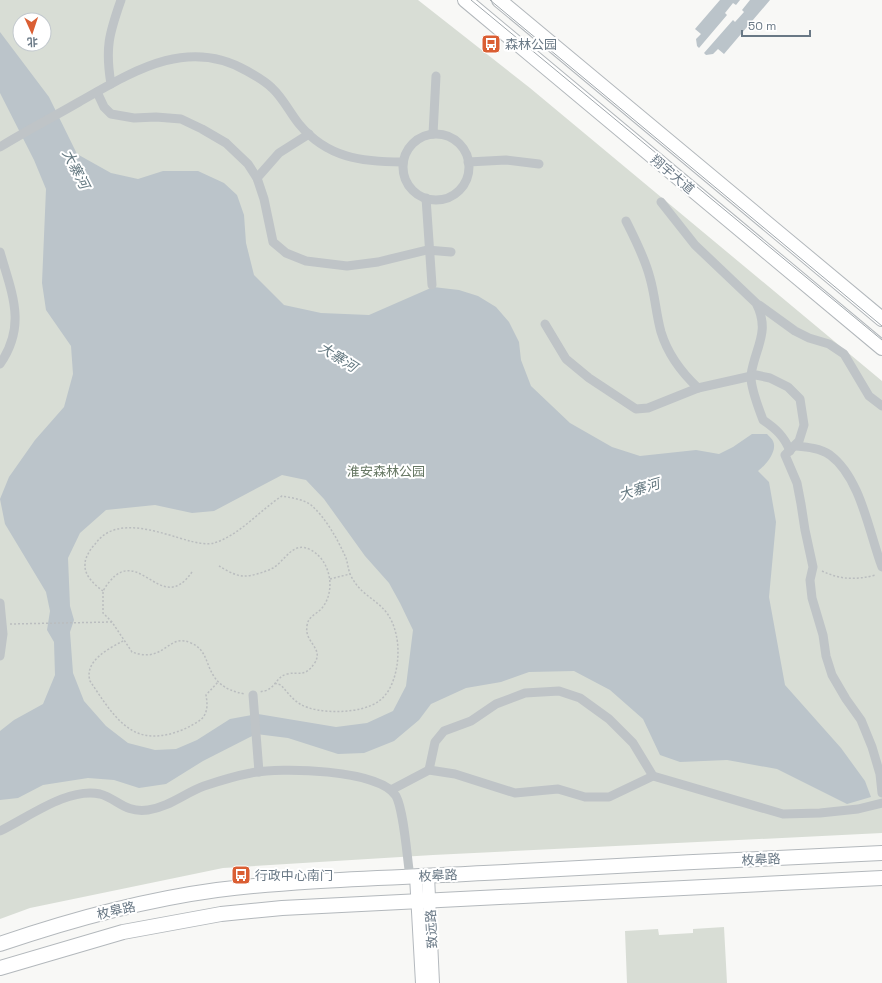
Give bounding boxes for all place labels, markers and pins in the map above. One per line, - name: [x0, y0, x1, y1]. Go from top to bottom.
- bus stop icon: 森林公园: [480, 33, 502, 55]
- place label: 森林公园: [505, 36, 557, 53]
- bus stop icon: 行政中心南门: [230, 864, 252, 886]
- place label: 行政中心南门: [255, 867, 333, 884]

